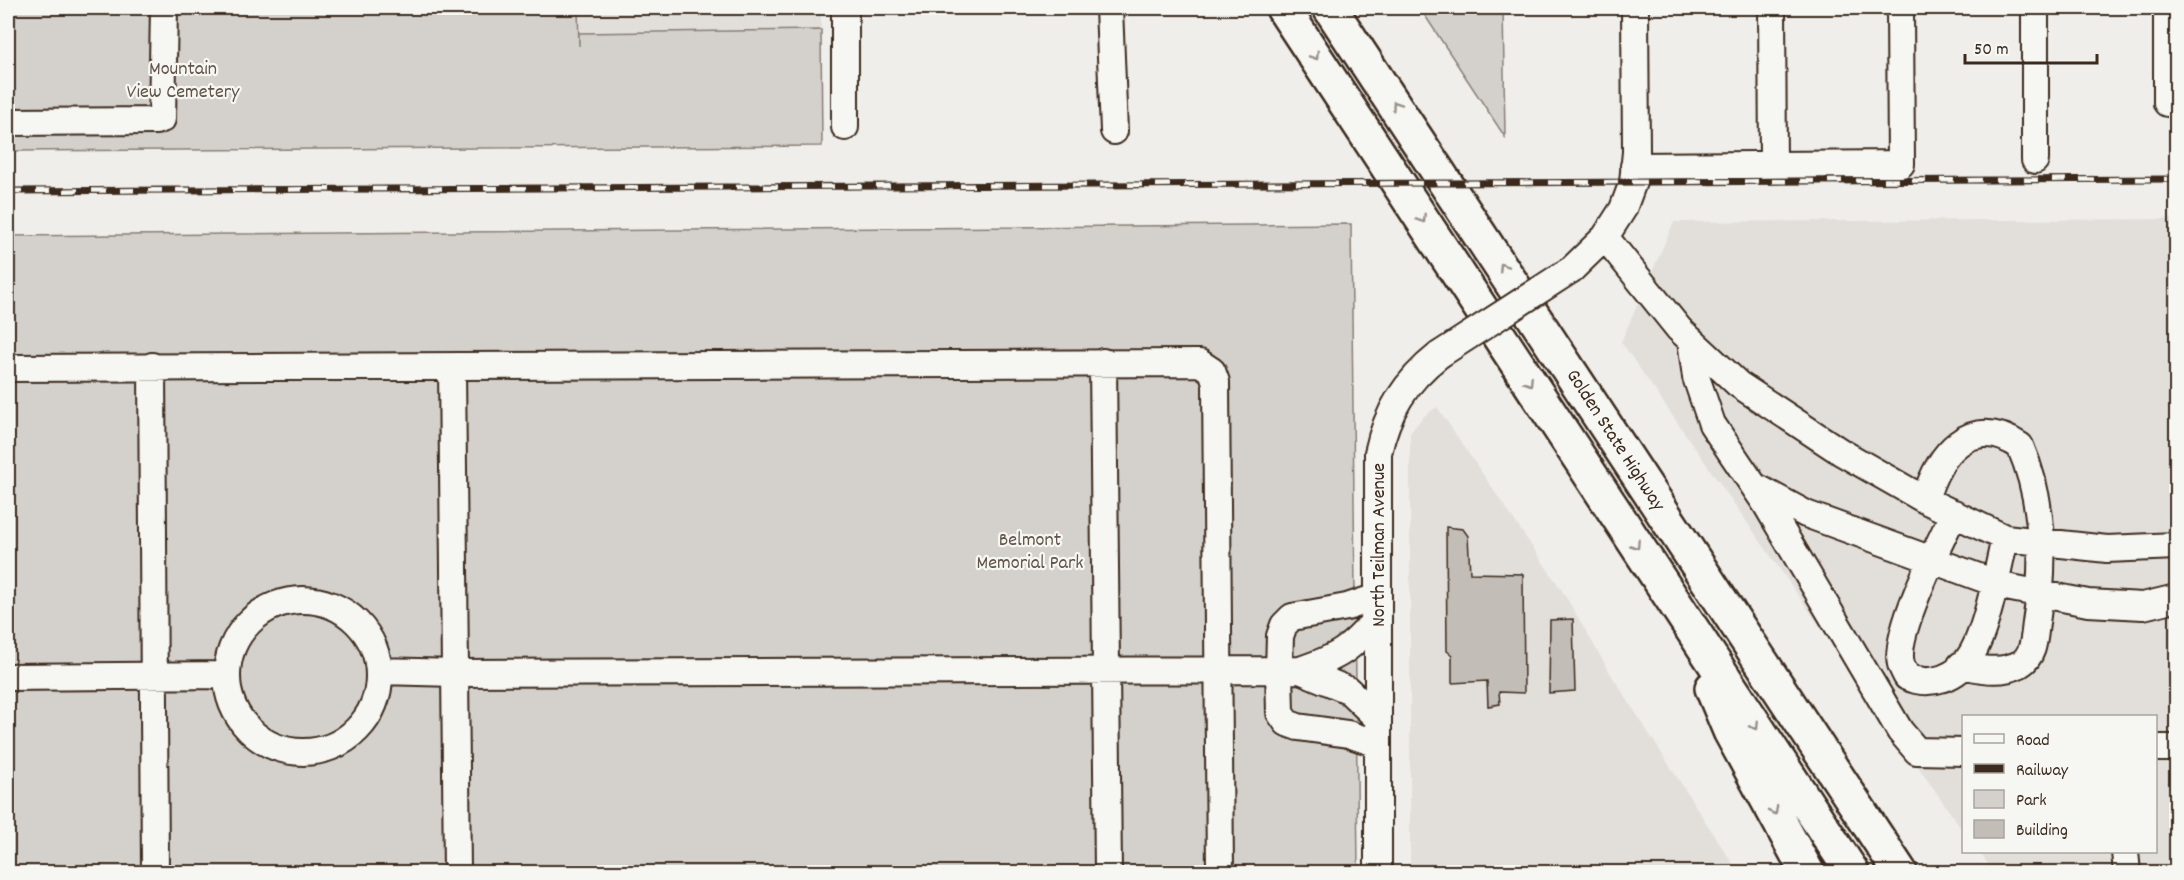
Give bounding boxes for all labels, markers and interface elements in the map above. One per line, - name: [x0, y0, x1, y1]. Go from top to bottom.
- scale bar: [1965, 27, 2097, 65]
- text: 50 m: [1974, 38, 2009, 63]
- one-way arrow: [1308, 50, 1319, 61]
- park label: Mountain View Cemetery: [127, 56, 240, 107]
- one-way arrow: [1392, 100, 1403, 111]
- one-way arrow: [1415, 213, 1426, 224]
- one-way arrow: [1499, 263, 1511, 273]
- street label: Golden State Highway: [1558, 364, 1671, 518]
- one-way arrow: [1522, 375, 1533, 386]
- street label: North Teilman Avenue: [1366, 463, 1394, 627]
- park label: Belmont Memorial Park: [976, 527, 1084, 578]
- one-way arrow: [1629, 538, 1640, 549]
- legend: [1962, 715, 2157, 853]
- one-way arrow: [1748, 719, 1759, 730]
- text: Road: [2016, 729, 2050, 754]
- text: Railway: [2016, 759, 2069, 784]
- text: Park: [2016, 789, 2047, 814]
- one-way arrow: [1767, 805, 1778, 815]
- text: Building: [2016, 819, 2068, 844]

